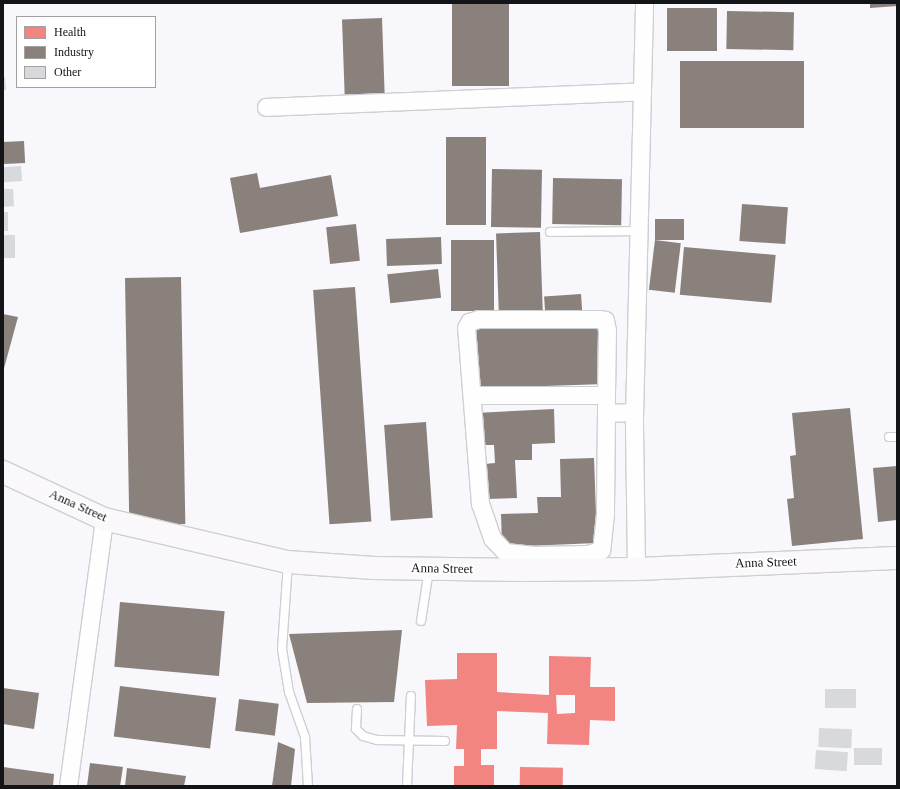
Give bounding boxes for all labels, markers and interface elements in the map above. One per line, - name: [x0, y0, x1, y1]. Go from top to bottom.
- legend: [16, 16, 156, 88]
- text: Health: [54, 25, 86, 39]
- text: Industry: [54, 45, 94, 59]
- text: Other: [54, 65, 81, 79]
- street label: Anna Street: [47, 486, 109, 526]
- street label: Anna Street: [735, 554, 797, 572]
- street label: Anna Street: [411, 561, 473, 577]

